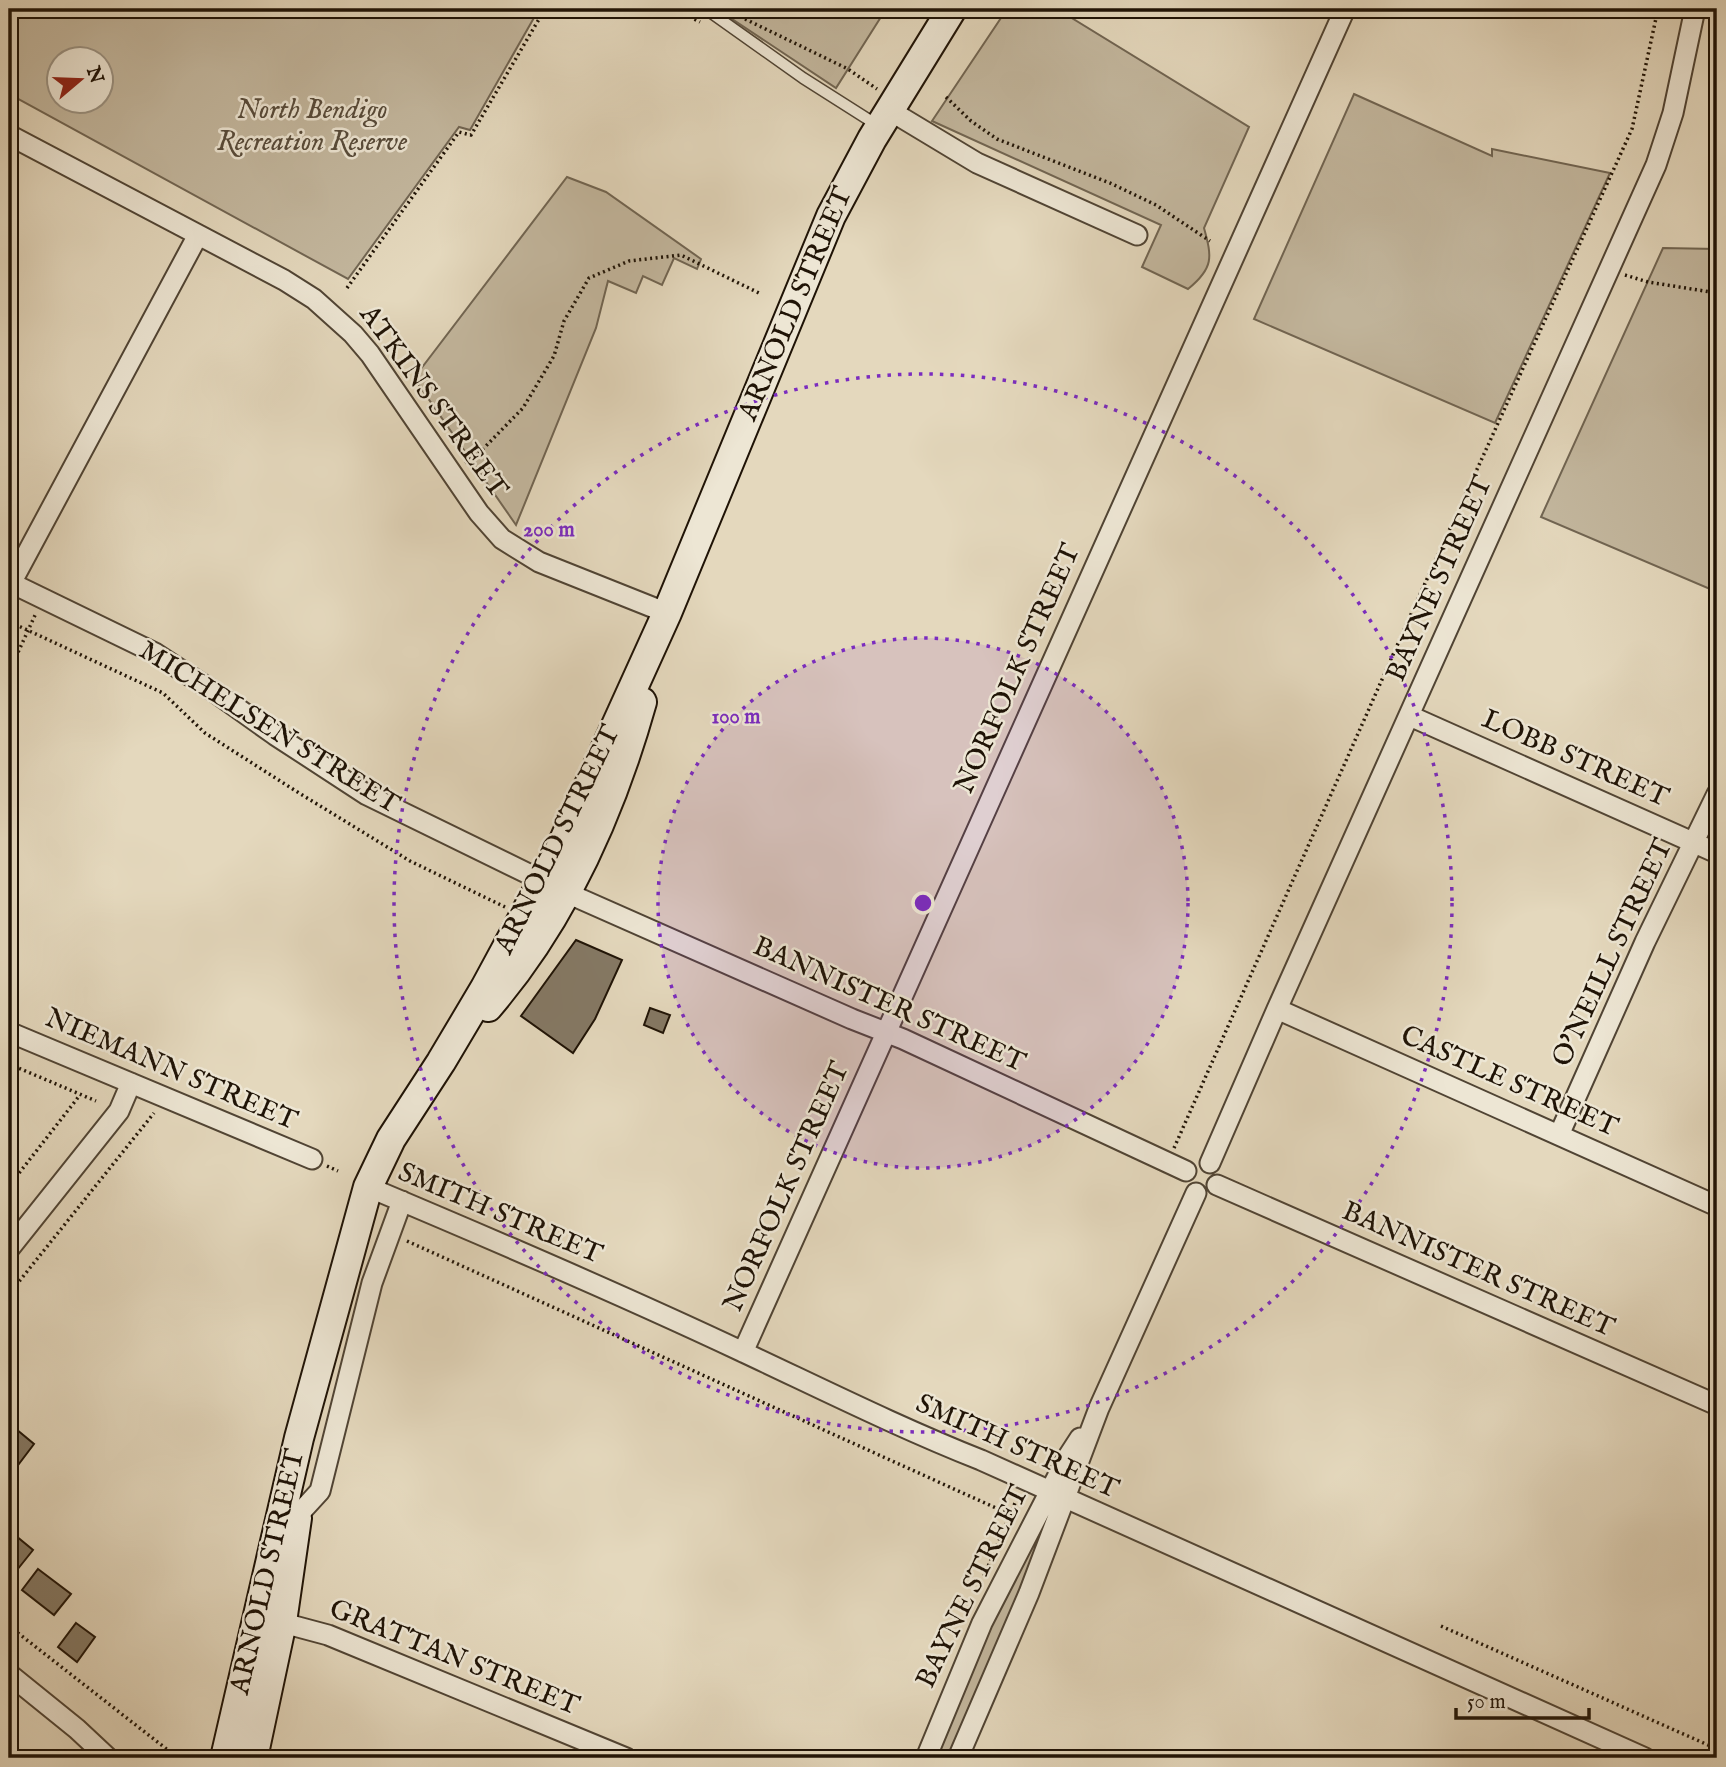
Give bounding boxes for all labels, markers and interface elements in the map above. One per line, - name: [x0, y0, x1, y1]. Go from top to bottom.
- north arrow: [46, 46, 116, 116]
- text: N: [80, 62, 108, 87]
- park label: North Bendigo Recreation Reserve: [217, 93, 408, 160]
- street label: ARNOLD STREET: [731, 181, 861, 427]
- street label: ATKINS STREET: [351, 298, 515, 506]
- street label: BAYNE STREET: [1379, 470, 1501, 687]
- text: 200 m: [523, 517, 575, 544]
- street label: NORFOLK STREET: [947, 538, 1089, 799]
- street label: MICHELSEN STREET: [132, 633, 406, 823]
- street label: LOBB STREET: [1476, 702, 1674, 816]
- text: 100 m: [711, 704, 761, 731]
- street label: ARNOLD STREET: [487, 719, 629, 961]
- street label: O'NEILL STREET: [1545, 833, 1681, 1073]
- centre of rings: [911, 891, 935, 915]
- street label: BANNISTER STREET: [747, 929, 1031, 1081]
- street label: NIEMANN STREET: [40, 1001, 303, 1139]
- street label: CASTLE STREET: [1395, 1018, 1624, 1146]
- street label: NORFOLK STREET: [716, 1056, 858, 1317]
- street label: SMITH STREET: [393, 1155, 608, 1273]
- street label: BANNISTER STREET: [1336, 1194, 1620, 1346]
- street label: SMITH STREET: [910, 1387, 1124, 1508]
- street label: ARNOLD STREET: [223, 1445, 313, 1699]
- street label: BAYNE STREET: [909, 1479, 1038, 1694]
- street label: GRATTAN STREET: [324, 1592, 585, 1724]
- scale bar: [1456, 1676, 1590, 1720]
- text: 50 m: [1467, 1689, 1506, 1716]

